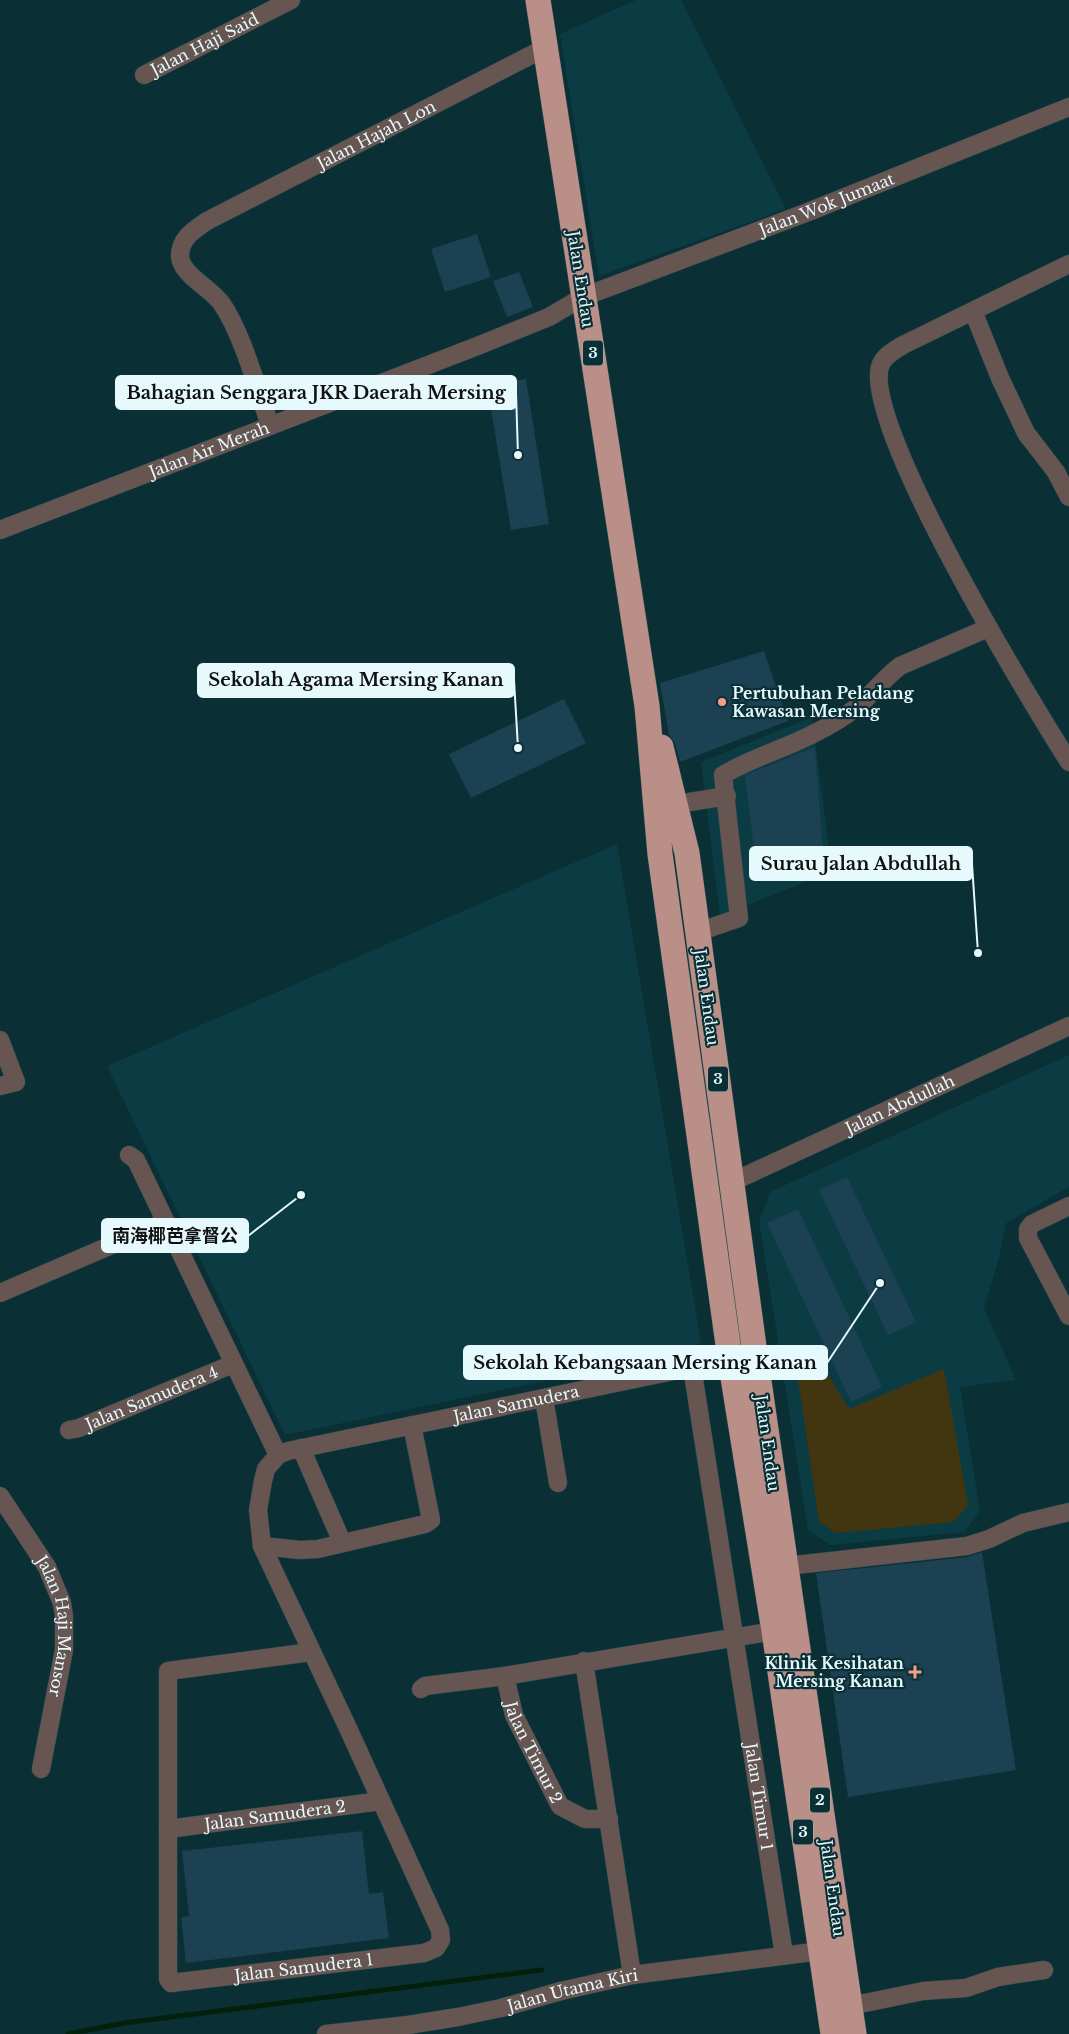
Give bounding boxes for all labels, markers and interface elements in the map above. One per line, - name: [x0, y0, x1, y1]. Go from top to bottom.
- street label: Jalan Haji Said: [145, 8, 262, 81]
- street label: Jalan Hajah Lon: [312, 96, 439, 174]
- street label: Jalan Wok Jumaat: [754, 168, 897, 240]
- street label: Jalan Endau: [563, 227, 599, 329]
- road number: 3: [583, 340, 603, 366]
- callout: Bahagian Senggara JKR Daerah Mersing: [116, 376, 516, 409]
- text: Bahagian Senggara JKR Daerah Mersing: [126, 382, 507, 404]
- street label: Jalan Air Merah: [144, 417, 272, 482]
- callout: Sekolah Agama Mersing Kanan: [198, 664, 514, 697]
- text: Sekolah Agama Mersing Kanan: [208, 669, 504, 691]
- place label: Pertubuhan Peladang Kawasan Mersing: [732, 683, 915, 721]
- marker: Pertubuhan Peladang Kawasan Mersing: [716, 696, 728, 708]
- callout: Surau Jalan Abdullah: [750, 847, 972, 880]
- text: Surau Jalan Abdullah: [761, 853, 961, 875]
- street label: Jalan Endau: [690, 945, 724, 1047]
- road number: 3: [708, 1066, 728, 1092]
- street label: Jalan Abdullah: [840, 1070, 958, 1139]
- callout: 南海椰芭拿督公: [102, 1219, 248, 1252]
- text: 南海椰芭拿督公: [112, 1225, 238, 1247]
- callout: Sekolah Kebangsaan Mersing Kanan: [464, 1346, 827, 1379]
- text: Sekolah Kebangsaan Mersing Kanan: [473, 1352, 817, 1374]
- street label: Jalan Samudera 4: [81, 1361, 221, 1435]
- street label: Jalan Samudera: [450, 1381, 581, 1427]
- street label: Jalan Endau: [751, 1391, 785, 1493]
- street label: Jalan Haji Mansor: [31, 1550, 74, 1699]
- place label: Klinik Kesihatan Mersing Kanan: [764, 1653, 904, 1691]
- marker: Klinik Kesihatan Mersing Kanan: [908, 1665, 922, 1679]
- street label: Jalan Timur 2: [501, 1697, 567, 1807]
- street label: Jalan Timur 1: [741, 1740, 778, 1852]
- road number: 2: [810, 1788, 830, 1812]
- street label: Jalan Samudera 2: [201, 1796, 347, 1834]
- road number: 3: [793, 1820, 813, 1844]
- street label: Jalan Endau: [816, 1836, 850, 1938]
- street label: Jalan Samudera 1: [231, 1949, 374, 1986]
- street label: Jalan Utama Kiri: [503, 1964, 640, 2016]

